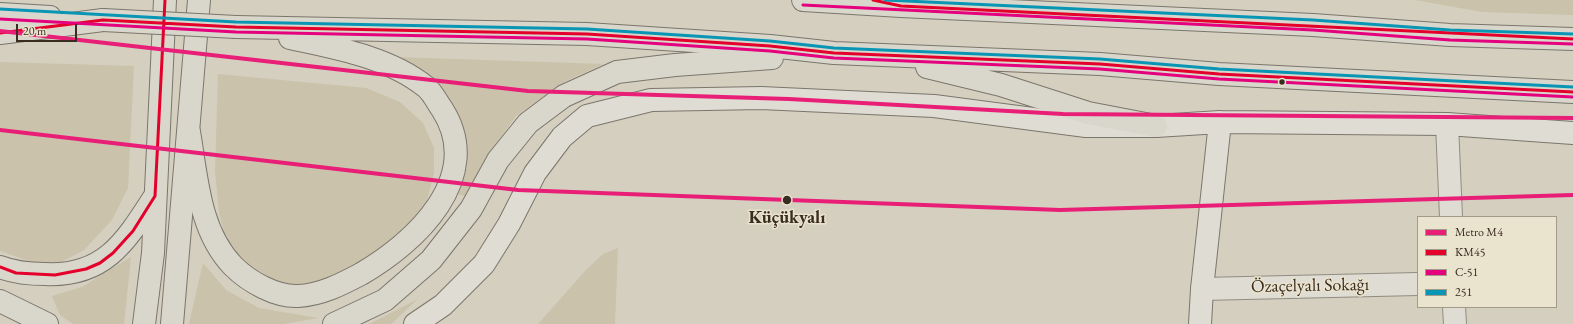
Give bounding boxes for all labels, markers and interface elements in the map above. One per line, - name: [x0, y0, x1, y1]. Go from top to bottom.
- scale bar: [18, 16, 79, 42]
- text: 20 m: [23, 23, 46, 39]
- unlabelled marker: [1277, 77, 1287, 87]
- marker: Küçükyalı: [781, 194, 793, 206]
- place label: Küçükyalı: [749, 207, 825, 229]
- legend: [1417, 216, 1557, 308]
- text: Metro M4: [1455, 224, 1503, 240]
- text: KM45: [1455, 244, 1486, 260]
- text: C-51: [1455, 264, 1478, 280]
- street label: Özaçelyalı Sokağı: [1251, 274, 1369, 298]
- text: 251: [1455, 284, 1472, 300]

